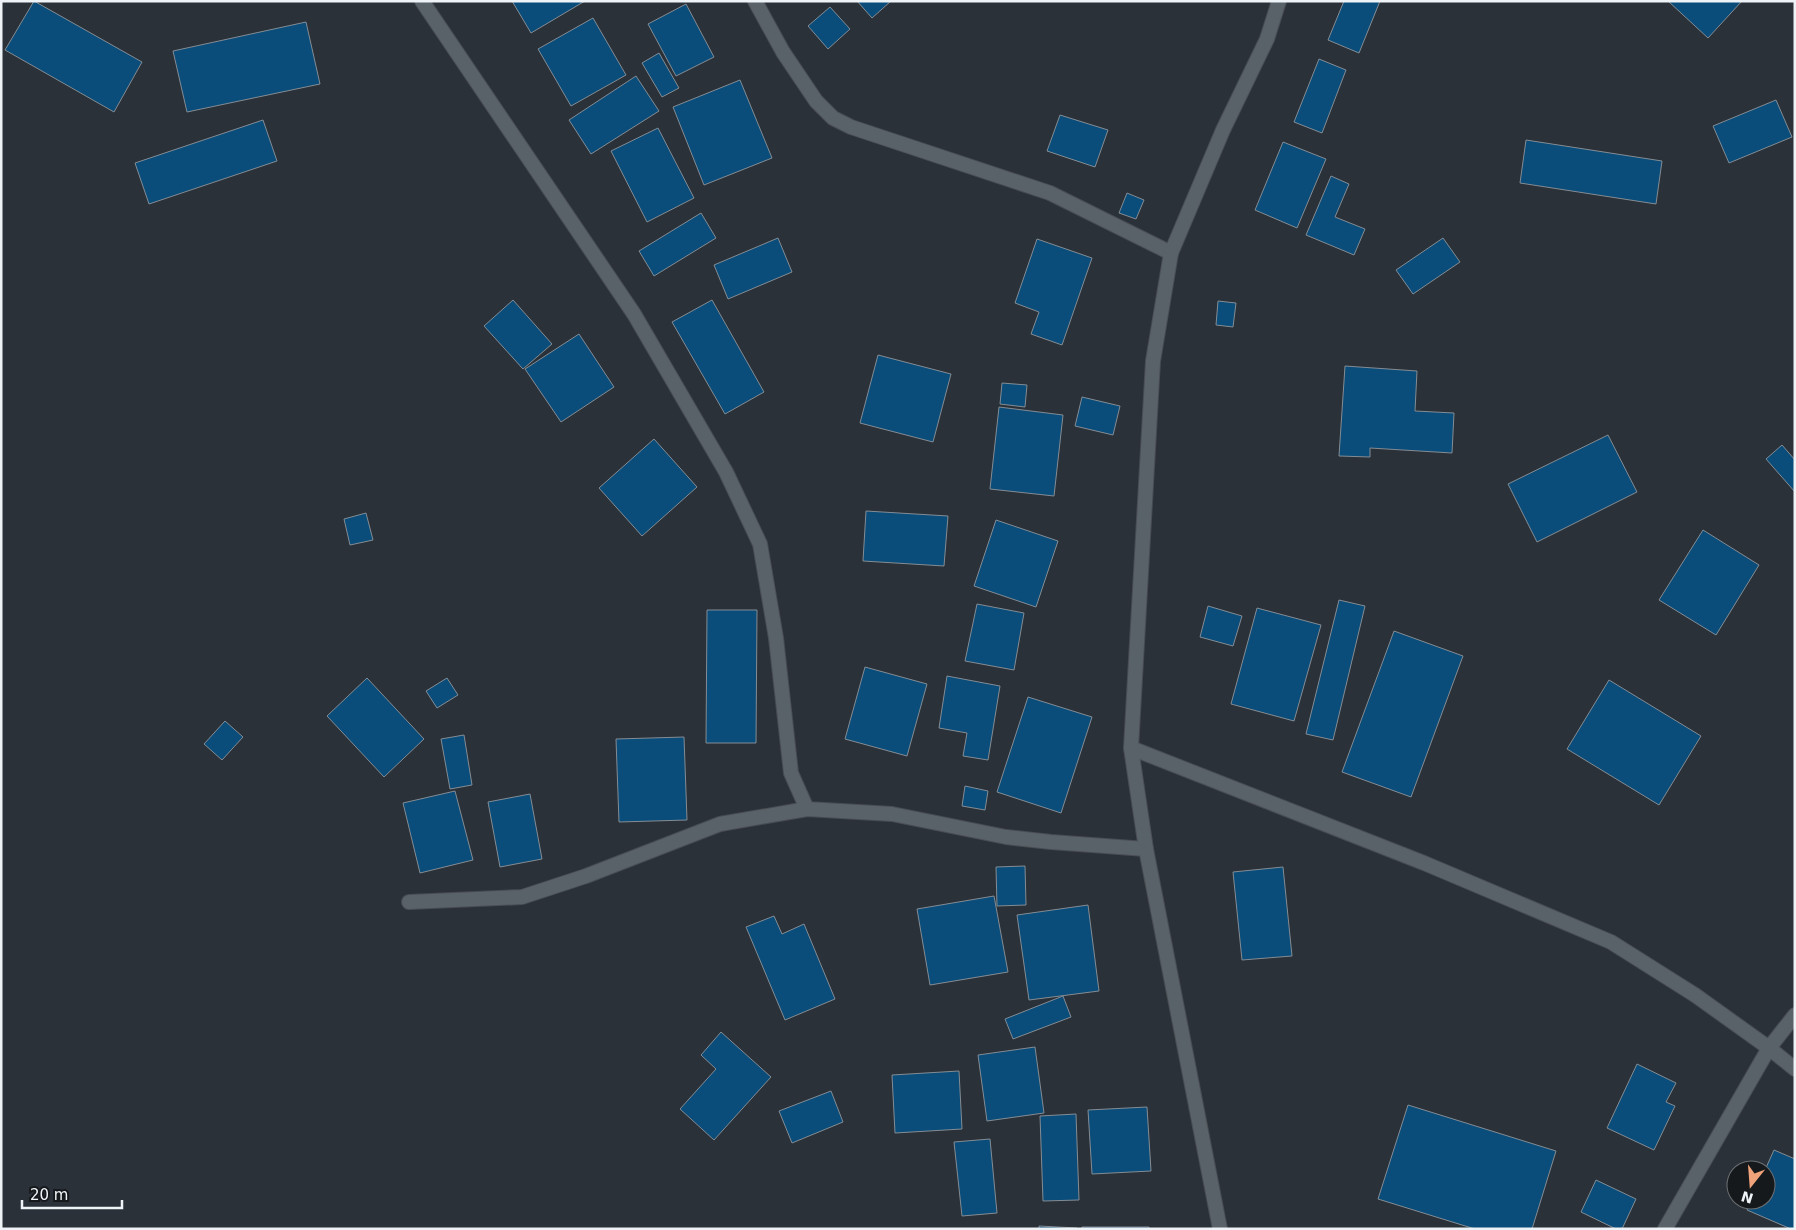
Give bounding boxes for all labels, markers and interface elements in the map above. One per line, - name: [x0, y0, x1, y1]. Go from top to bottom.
- north arrow: [1726, 1160, 1776, 1210]
- scale bar: [22, 1178, 122, 1210]
- text: 20 m: [30, 1186, 68, 1204]
- text: N: [1739, 1188, 1755, 1207]

